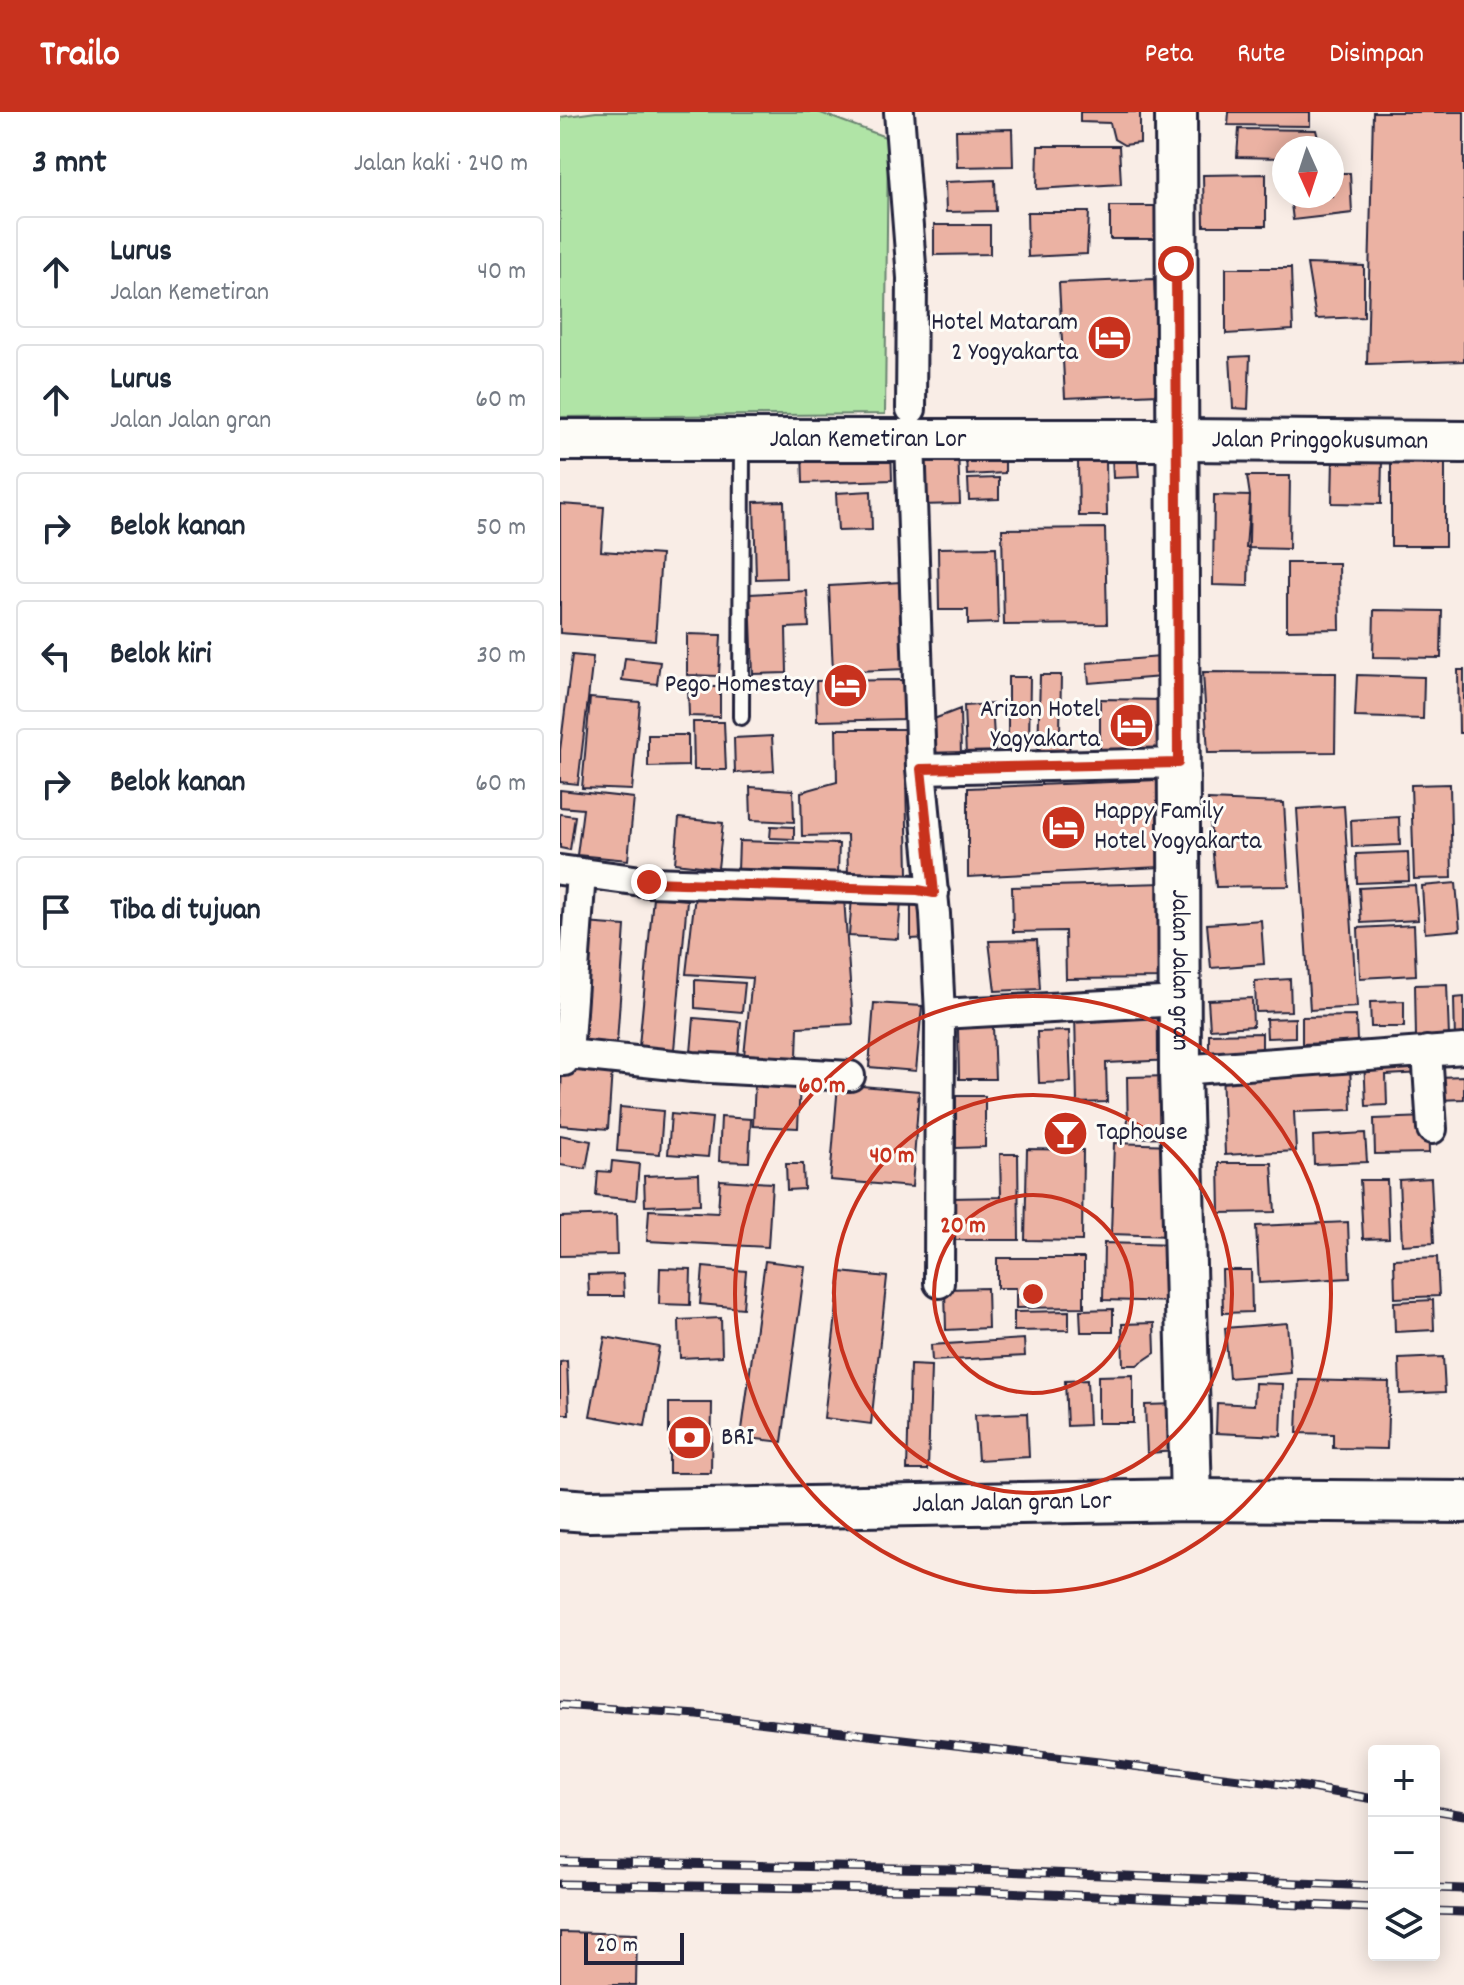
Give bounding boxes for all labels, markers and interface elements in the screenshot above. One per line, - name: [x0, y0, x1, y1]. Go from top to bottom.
- text: Trailo: [40, 29, 120, 84]
- text: Peta: [1144, 36, 1193, 76]
- text: Rute: [1237, 36, 1285, 76]
- text: Disimpan: [1329, 36, 1424, 76]
- north arrow: [1272, 136, 1344, 208]
- text: 3 mnt: [32, 140, 107, 189]
- text: Jalan kaki · 240 m: [354, 146, 528, 183]
- text: Lurus: [110, 232, 172, 275]
- route start: [1158, 246, 1194, 282]
- icon: ahead: [34, 250, 78, 294]
- text: 40 m: [477, 254, 526, 291]
- text: Jalan Kemetiran: [110, 275, 269, 312]
- place label: Hotel Mataram 2 Yogyakarta: [931, 305, 1079, 372]
- hotel icon: Hotel Mataram 2 Yogyakarta: [1085, 314, 1133, 362]
- text: Lurus: [110, 360, 172, 403]
- icon: ahead: [34, 378, 78, 422]
- text: 60 m: [475, 382, 526, 419]
- text: Jalan Jalan gran: [110, 403, 271, 440]
- street label: Jalan Kemetiran Lor: [770, 422, 967, 459]
- street label: Jalan Pringgokusuman: [1211, 422, 1429, 460]
- icon: right: [34, 506, 78, 550]
- text: Belok kanan: [110, 507, 245, 550]
- text: 50 m: [476, 510, 526, 547]
- icon: left: [34, 634, 78, 678]
- text: Belok kiri: [110, 635, 212, 678]
- text: 30 m: [476, 638, 526, 675]
- hotel icon: Pego Homestay: [821, 661, 869, 709]
- place label: Pego Homestay: [664, 667, 814, 704]
- place label: Arizon Hotel Yogyakarta: [980, 692, 1101, 759]
- hotel icon: Arizon Hotel Yogyakarta: [1107, 701, 1155, 749]
- icon: right: [34, 762, 78, 806]
- text: Belok kanan: [110, 763, 245, 806]
- text: 60 m: [475, 766, 526, 803]
- place label: Happy Family Hotel Yogyakarta: [1094, 794, 1262, 861]
- hotel icon: Happy Family Hotel Yogyakarta: [1039, 803, 1087, 851]
- route end: [631, 864, 667, 900]
- street label: Jalan Jalan gran: [1161, 889, 1198, 1051]
- icon: arrive: [34, 890, 78, 934]
- text: Tiba di tujuan: [110, 891, 261, 934]
- text: 60 m: [799, 1070, 845, 1104]
- bar icon: Taphouse: [1041, 1109, 1089, 1157]
- place label: Taphouse: [1096, 1115, 1188, 1152]
- text: 40 m: [869, 1140, 915, 1174]
- text: 20 m: [940, 1210, 986, 1244]
- centre of rings: [1019, 1280, 1047, 1308]
- bank icon: BRI: [666, 1414, 714, 1462]
- place label: BRI: [721, 1420, 754, 1457]
- street label: Jalan Jalan gran Lor: [912, 1483, 1112, 1524]
- map controls: [1368, 1745, 1440, 1961]
- button: +: [1368, 1745, 1440, 1817]
- button: −: [1368, 1817, 1440, 1889]
- button: layers: [1368, 1889, 1440, 1961]
- scale bar: [584, 1929, 684, 1965]
- text: 20 m: [596, 1931, 638, 1962]

